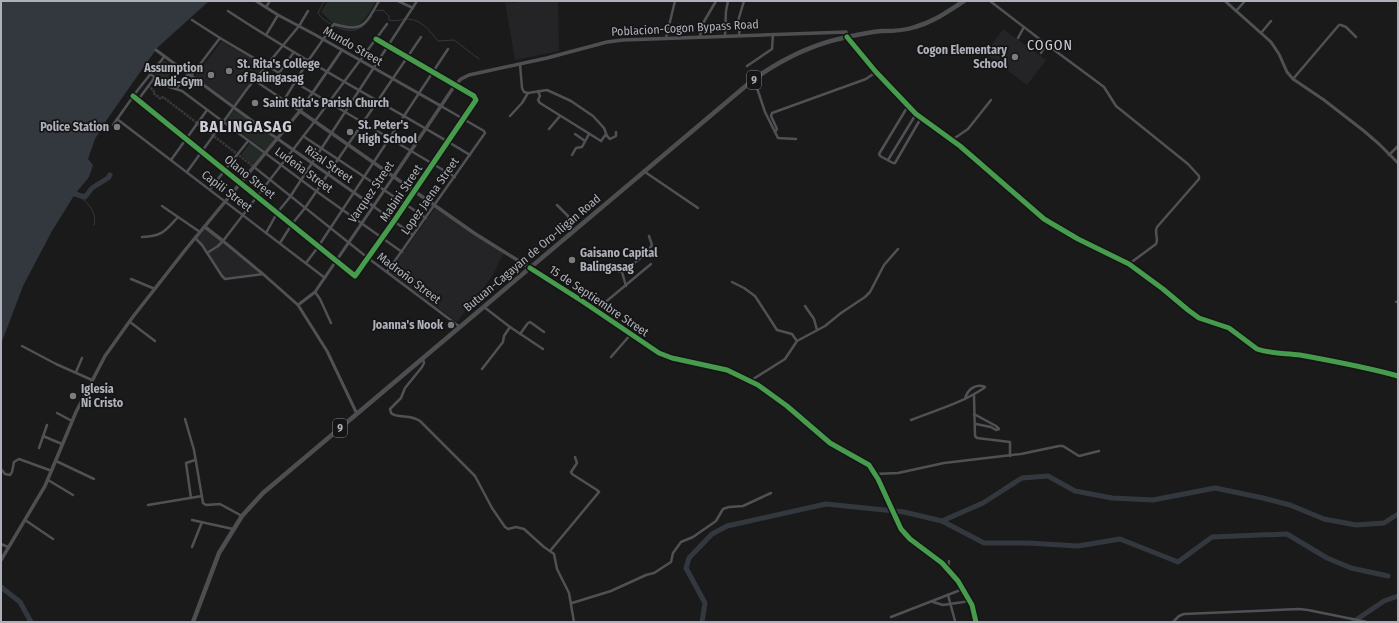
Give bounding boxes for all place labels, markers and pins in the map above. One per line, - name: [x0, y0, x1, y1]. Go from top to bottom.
- place label: Cogon Elementary School: [917, 43, 1008, 71]
- marker: Cogon Elementary School: [1010, 52, 1020, 62]
- place label: St. Rita's College of Balingasag: [237, 57, 320, 85]
- place label: Assumption Audi-Gym: [143, 61, 203, 89]
- marker: St. Rita's College of Balingasag: [224, 66, 234, 76]
- marker: Assumption Audi-Gym: [206, 70, 216, 80]
- place label: Saint Rita's Parish Church: [263, 96, 389, 110]
- marker: Saint Rita's Parish Church: [250, 98, 260, 108]
- place label: St. Peter's High School: [358, 118, 418, 146]
- place label: Police Station: [40, 120, 109, 134]
- marker: Police Station: [112, 122, 122, 132]
- marker: St. Peter's High School: [345, 127, 355, 137]
- place label: Gaisano Capital Balingasag: [580, 246, 658, 274]
- marker: Gaisano Capital Balingasag: [567, 255, 577, 265]
- place label: Joanna's Nook: [371, 318, 444, 332]
- marker: Joanna's Nook: [446, 320, 456, 330]
- place label: Iglesia Ni Cristo: [81, 382, 124, 410]
- marker: Iglesia Ni Cristo: [68, 391, 78, 401]

